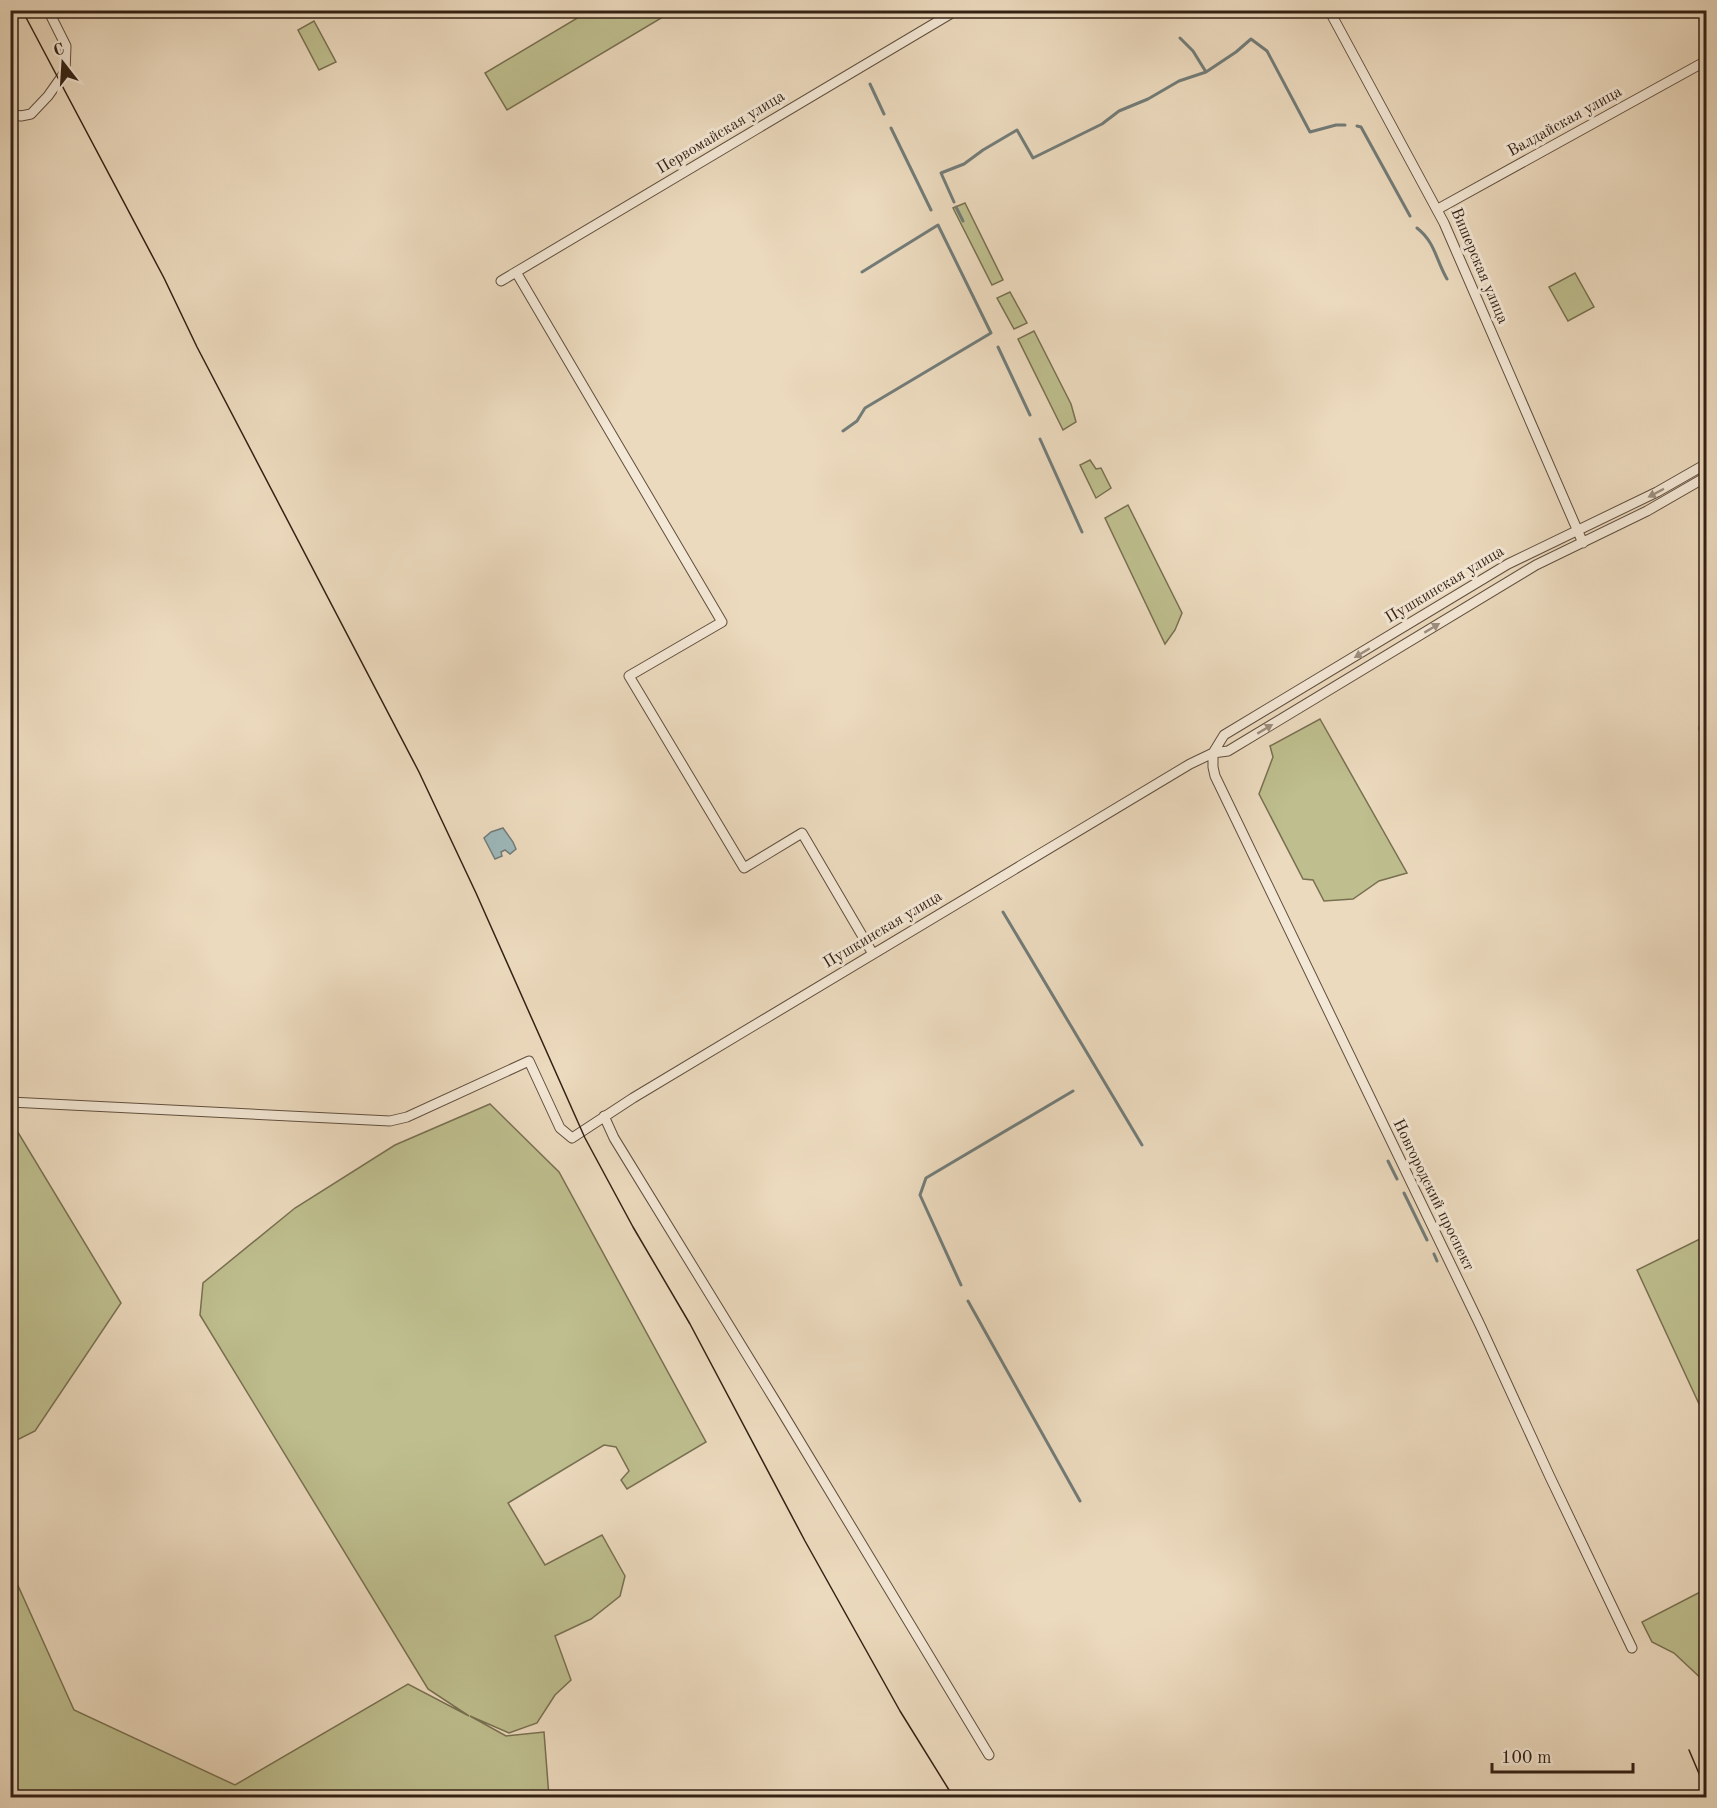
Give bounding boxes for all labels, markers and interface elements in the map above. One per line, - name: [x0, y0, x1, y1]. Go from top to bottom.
- north arrow: [33, 33, 93, 93]
- text: С: [52, 41, 67, 60]
- street label: Валдайская улица: [1505, 84, 1625, 160]
- street label: Первомайская улица: [654, 88, 788, 178]
- street label: Вишерская улица: [1447, 206, 1511, 326]
- one-way arrow: [1647, 488, 1664, 497]
- street label: Пушкинская улица: [1383, 543, 1507, 627]
- one-way arrow: [1424, 622, 1440, 633]
- one-way arrow: [1354, 647, 1370, 658]
- one-way arrow: [1257, 723, 1273, 734]
- street label: Пушкинская улица: [821, 888, 945, 972]
- street label: Новгородский проспект: [1389, 1117, 1477, 1273]
- scale bar: [1492, 1736, 1633, 1774]
- text: 100 m: [1501, 1749, 1552, 1767]

